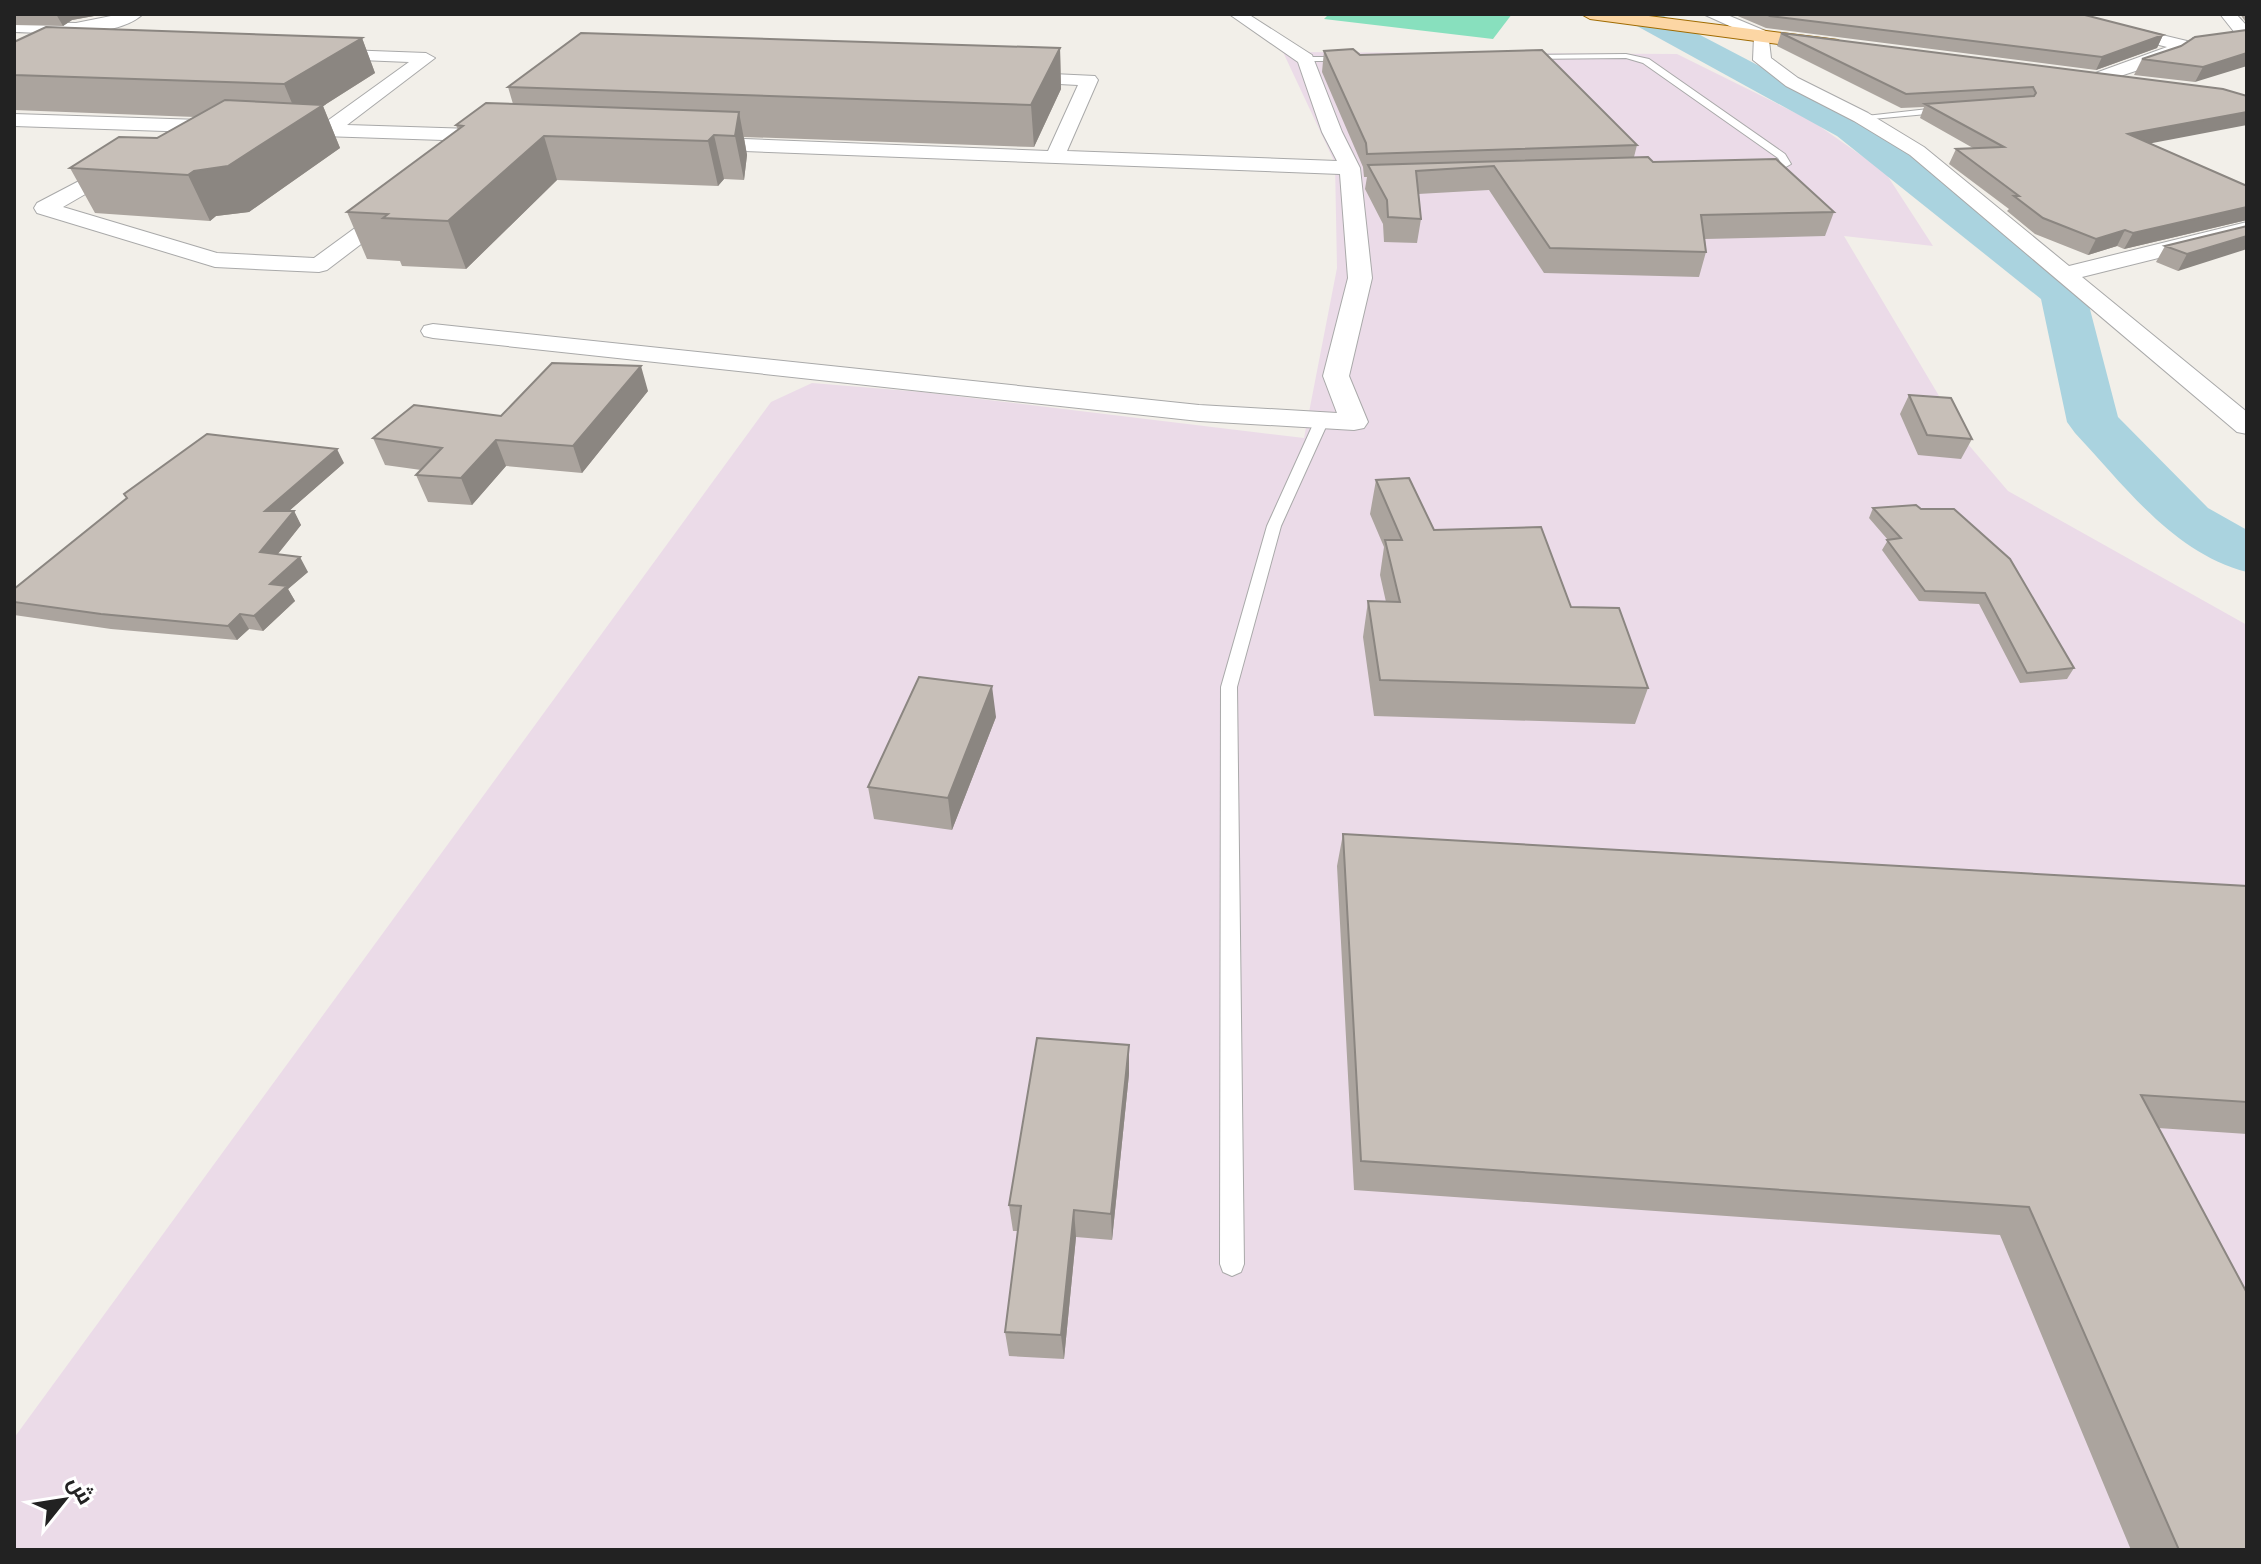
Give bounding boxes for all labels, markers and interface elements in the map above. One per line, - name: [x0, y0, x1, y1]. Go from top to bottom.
- north arrow: [24, 1460, 104, 1540]
- text: ش: [62, 1472, 98, 1509]

